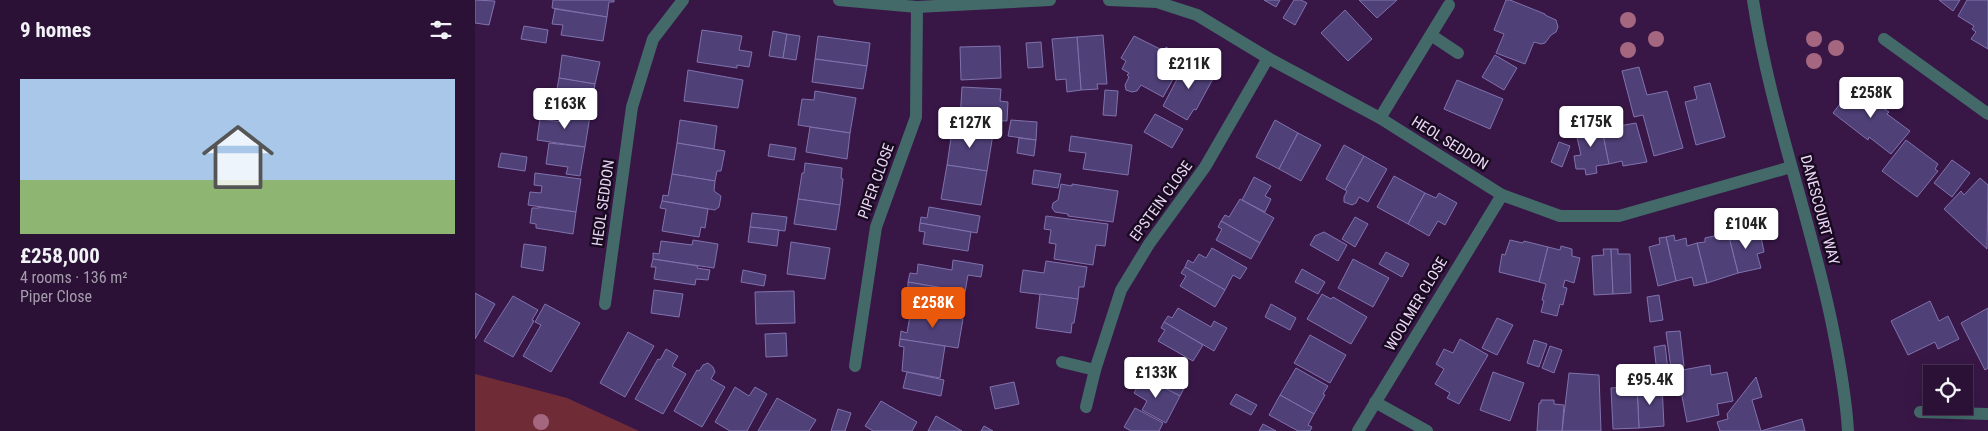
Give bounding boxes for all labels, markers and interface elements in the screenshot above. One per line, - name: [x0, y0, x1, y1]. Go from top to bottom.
- icon: filters: [427, 16, 455, 44]
- text: 9 homes: [20, 18, 91, 42]
- pin: £211K: [1154, 48, 1224, 90]
- text: £211K: [1168, 54, 1210, 73]
- pin: £258K: [1836, 76, 1906, 119]
- text: £258K: [1850, 83, 1892, 102]
- pin: £163K: [530, 88, 600, 130]
- text: £163K: [544, 94, 586, 113]
- pin: £127K: [935, 106, 1005, 149]
- pin: £175K: [1556, 106, 1626, 148]
- icon: home: [193, 112, 283, 202]
- street label: HEOL SEDDON: [1408, 112, 1492, 174]
- text: £175K: [1570, 112, 1612, 131]
- text: £127K: [949, 113, 991, 132]
- street label: PIPER CLOSE: [854, 141, 898, 221]
- street label: DANESCOURT WAY: [1797, 153, 1843, 267]
- street label: EPSTEIN CLOSE: [1126, 157, 1196, 245]
- street label: HEOL SEDDON: [588, 159, 618, 247]
- pin: £104K: [1711, 208, 1781, 250]
- text: £104K: [1725, 214, 1767, 233]
- text: £258,000: [20, 244, 100, 268]
- street label: WOOLMER CLOSE: [1381, 254, 1451, 354]
- text: 4 rooms · 136 m²: [20, 268, 128, 287]
- pin: £258K: [898, 286, 968, 329]
- text: Piper Close: [20, 287, 92, 306]
- text: £258K: [912, 293, 954, 312]
- pin: £133K: [1121, 356, 1191, 399]
- text: £133K: [1135, 363, 1177, 382]
- pin: £95.4K: [1609, 364, 1691, 406]
- map controls: [1923, 365, 1973, 415]
- button: locate: [1923, 365, 1973, 415]
- text: £95.4K: [1627, 370, 1673, 389]

